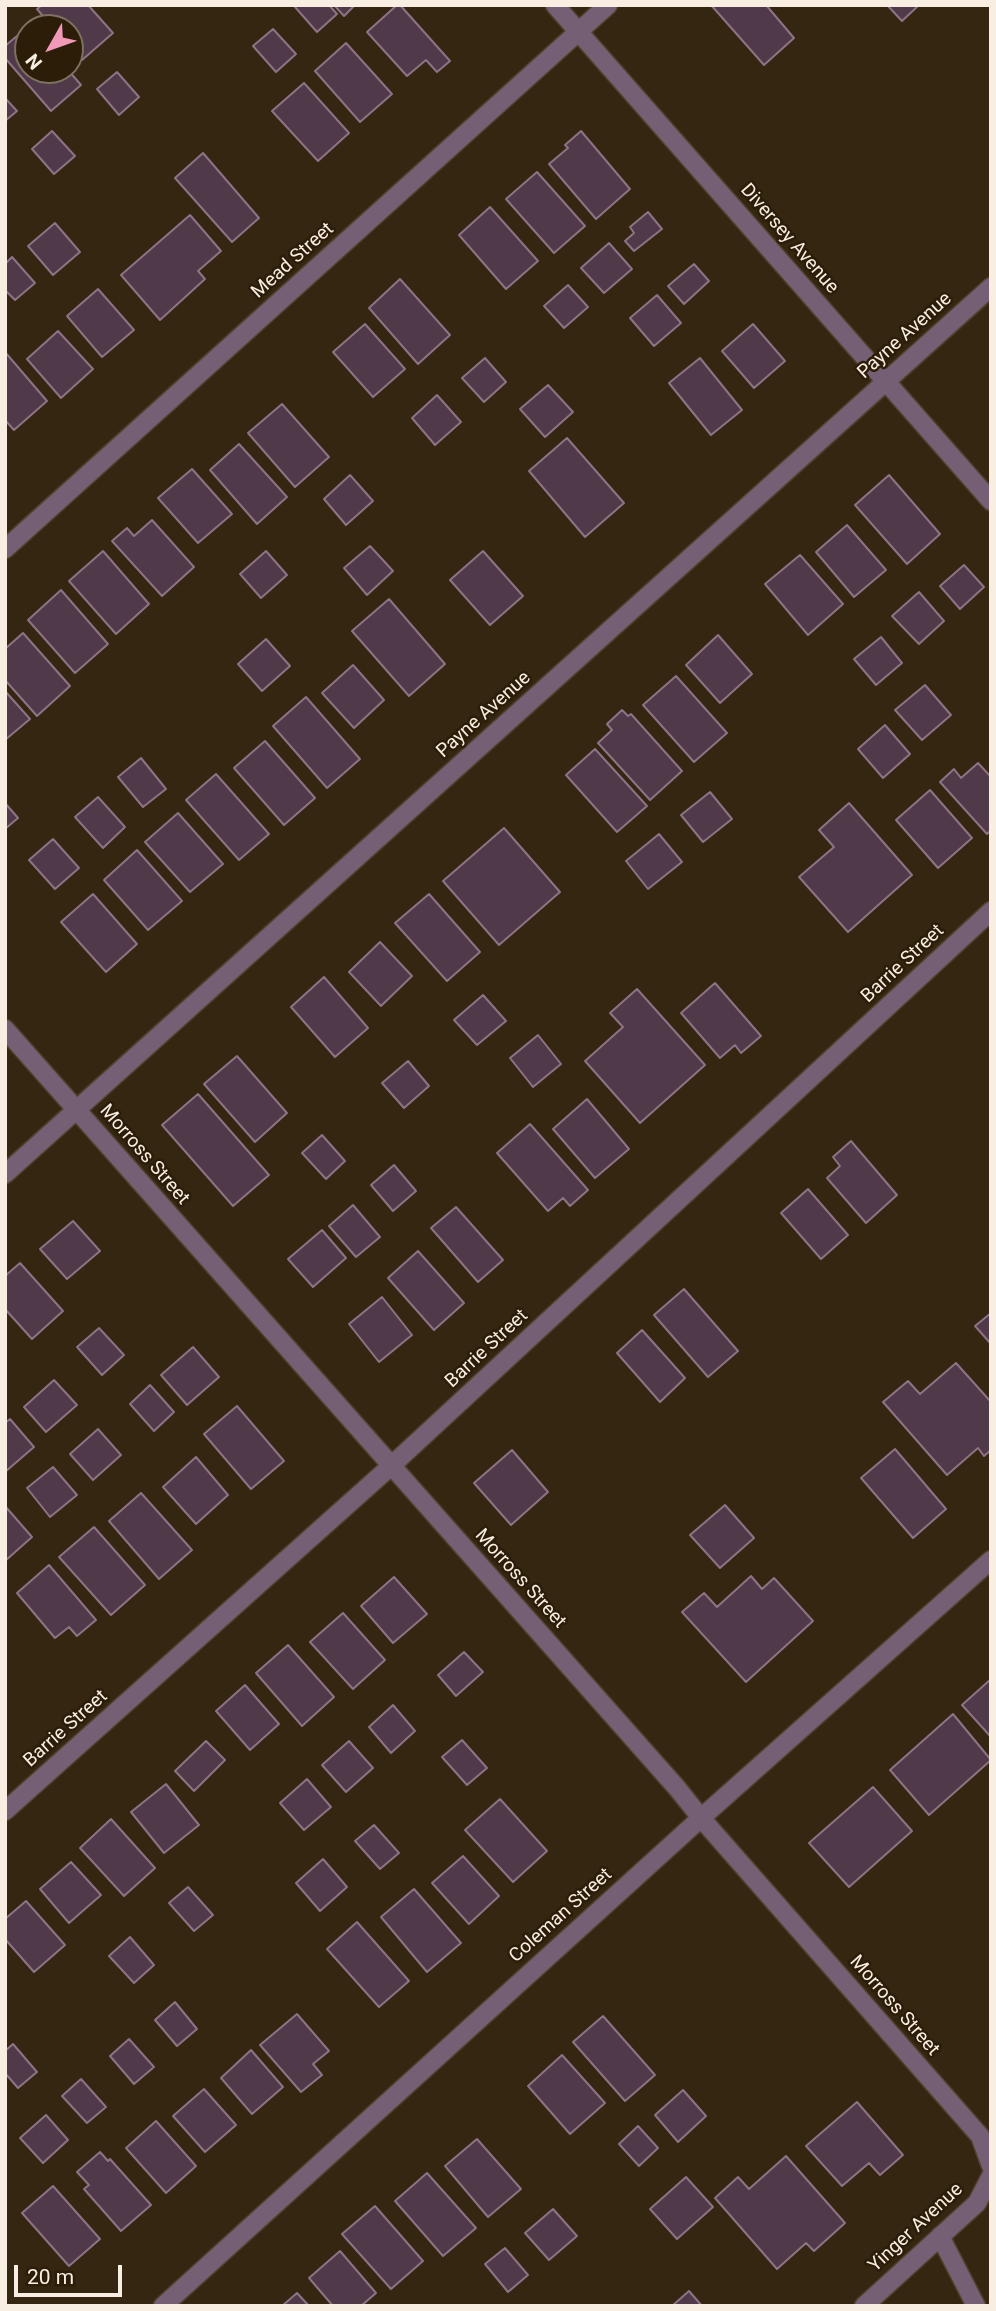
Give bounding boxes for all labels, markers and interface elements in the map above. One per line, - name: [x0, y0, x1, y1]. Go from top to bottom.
- north arrow: [14, 14, 84, 84]
- text: N: [21, 49, 47, 74]
- street label: Diversey Avenue: [735, 179, 843, 299]
- street label: Mead Street: [247, 218, 339, 304]
- street label: Payne Avenue: [853, 288, 957, 384]
- street label: Payne Avenue: [432, 667, 536, 763]
- street label: Barrie Street: [857, 920, 949, 1008]
- street label: Morross Street: [94, 1100, 194, 1210]
- street label: Barrie Street: [441, 1305, 533, 1393]
- street label: Morross Street: [470, 1525, 570, 1633]
- street label: Barrie Street: [20, 1686, 112, 1772]
- street label: Coleman Street: [505, 1864, 617, 1968]
- street label: Morross Street: [844, 1951, 944, 2061]
- street label: Yinger Avenue: [864, 2179, 968, 2277]
- scale bar: [18, 2252, 126, 2296]
- text: 20 m: [27, 2265, 74, 2289]

